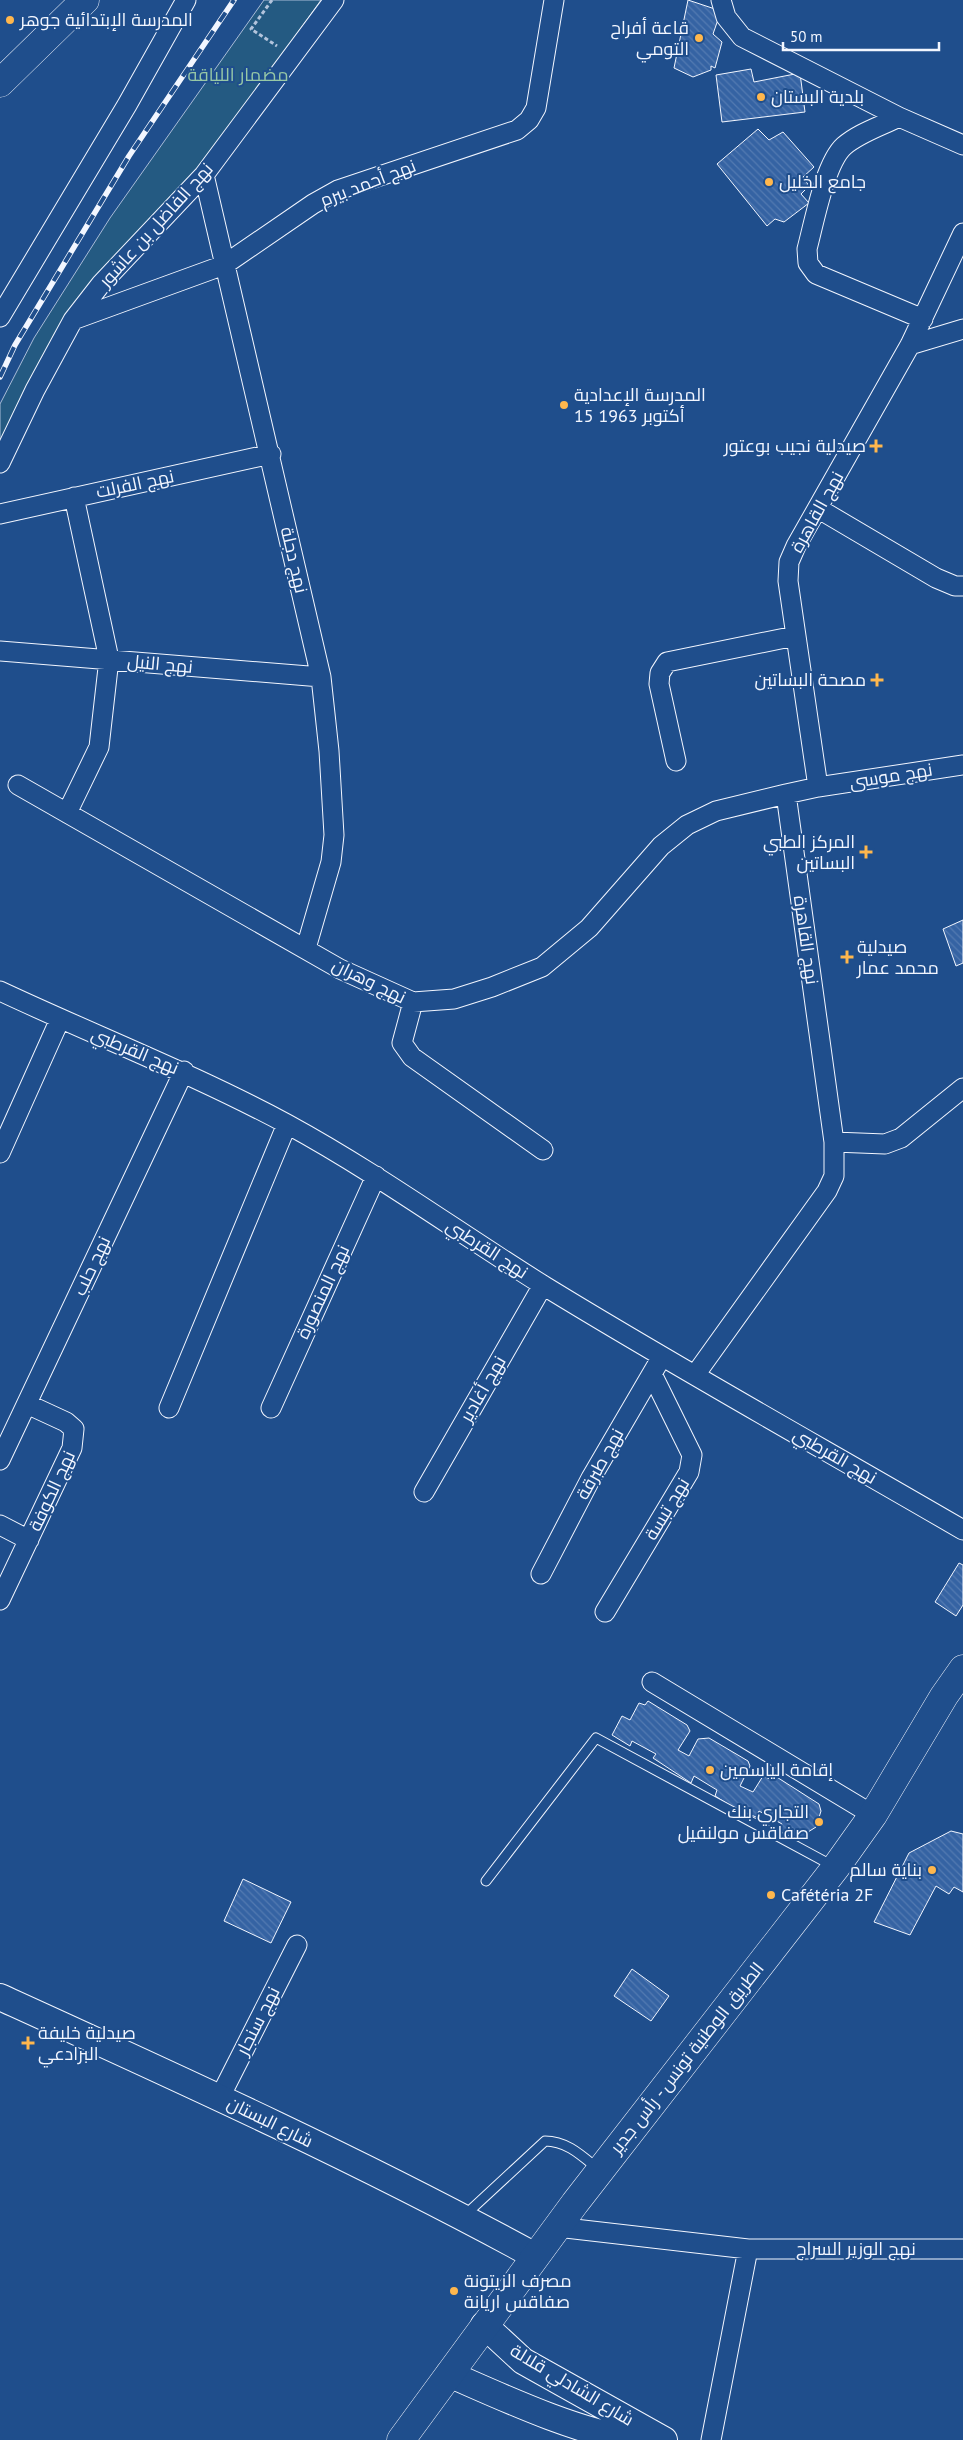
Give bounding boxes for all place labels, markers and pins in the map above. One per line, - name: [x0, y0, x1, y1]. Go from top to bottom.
- place label: المدرسة الإبتدائية جوهر: [19, 8, 193, 31]
- marker: المدرسة الإبتدائية جوهر: [4, 14, 16, 26]
- place label: قاعة أفراح التومي: [610, 16, 689, 63]
- marker: قاعة أفراح التومي: [693, 32, 705, 44]
- place label: بلدية البستان: [771, 85, 864, 108]
- marker: بلدية البستان: [755, 91, 767, 103]
- place label: جامع الخليل: [779, 170, 866, 194]
- marker: جامع الخليل: [763, 176, 775, 188]
- place label: المدرسة الإعدادية 15 أكتوبر 1963: [574, 383, 706, 427]
- marker: المدرسة الإعدادية 15 أكتوبر 1963: [558, 399, 570, 411]
- place label: صيدلية نجيب بوعتور: [723, 434, 866, 457]
- marker: صيدلية نجيب بوعتور: [870, 440, 882, 452]
- place label: مصحة البساتين: [754, 668, 866, 691]
- marker: مصحة البساتين: [870, 673, 884, 687]
- place label: المركز الطبي البساتين: [763, 830, 855, 874]
- marker: المركز الطبي البساتين: [859, 845, 873, 859]
- place label: صيدلية محمد عمار: [856, 935, 939, 979]
- marker: صيدلية محمد عمار: [841, 951, 853, 963]
- place label: إقامة الياسمين: [720, 1758, 833, 1781]
- marker: إقامة الياسمين: [704, 1764, 716, 1776]
- place label: التجاري بنك صفاقس مولنفيل: [678, 1800, 809, 1844]
- marker: التجاري بنك صفاقس مولنفيل: [813, 1816, 825, 1828]
- place label: بناية سالم: [850, 1858, 922, 1882]
- marker: بناية سالم: [926, 1864, 938, 1876]
- place label: Cafétéria 2F: [781, 1883, 873, 1906]
- marker: Cafétéria 2F: [765, 1889, 777, 1901]
- place label: صيدلية خليفة البرادعي: [38, 2021, 136, 2068]
- marker: صيدلية خليفة البرادعي: [22, 2037, 34, 2049]
- place label: مصرف الزيتونة صفاقس اريانة: [464, 2269, 571, 2313]
- marker: مصرف الزيتونة صفاقس اريانة: [448, 2285, 460, 2297]

